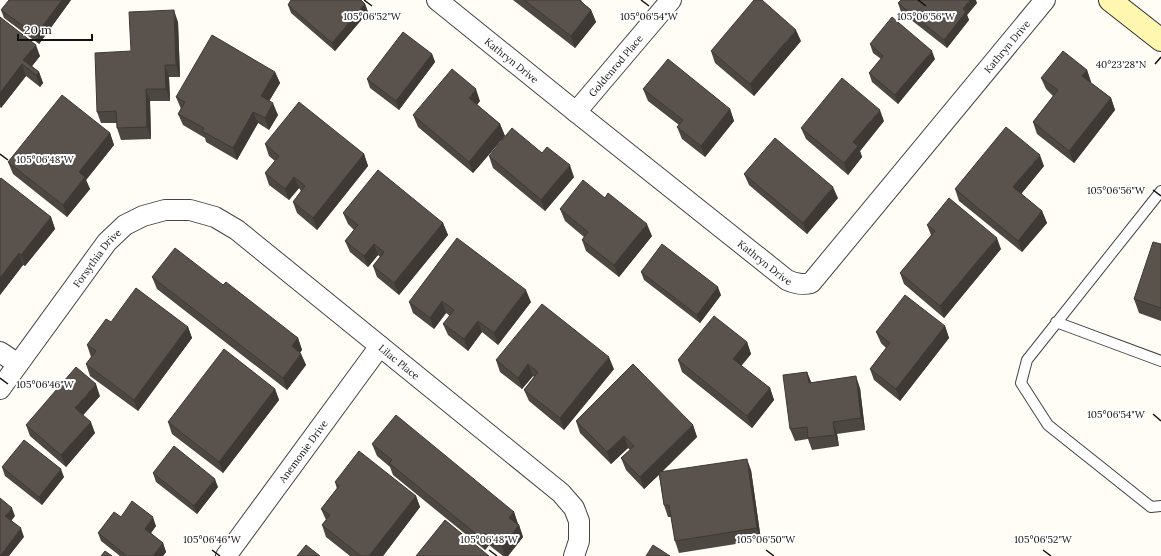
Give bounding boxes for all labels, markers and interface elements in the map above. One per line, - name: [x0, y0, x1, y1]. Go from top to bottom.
- text: 105°06'52"W: [343, 10, 402, 23]
- text: 105°06'54"W: [620, 10, 679, 23]
- text: 105°06'56"W: [897, 10, 956, 23]
- scale bar: [18, 16, 92, 42]
- street label: Kathryn Drive: [981, 17, 1033, 76]
- text: 20 m: [24, 22, 52, 37]
- street label: Goldenrod Place: [586, 32, 646, 99]
- street label: Kathryn Drive: [482, 35, 541, 87]
- text: 40°23'28"N: [1096, 58, 1147, 71]
- text: 105°06'48"W: [16, 153, 75, 166]
- text: 105°06'56"W: [1087, 184, 1146, 197]
- street label: Forsythia Drive: [70, 226, 124, 290]
- street label: Kathryn Drive: [735, 237, 794, 288]
- street label: Lilac Place: [376, 342, 423, 383]
- text: 105°06'46"W: [16, 378, 75, 391]
- text: 105°06'54"W: [1087, 408, 1146, 421]
- street label: Anemonie Drive: [275, 417, 331, 486]
- text: 105°06'46"W: [183, 533, 242, 546]
- text: 105°06'48"W: [460, 533, 519, 546]
- text: 105°06'50"W: [737, 533, 796, 546]
- text: 105°06'52"W: [1014, 533, 1073, 546]

